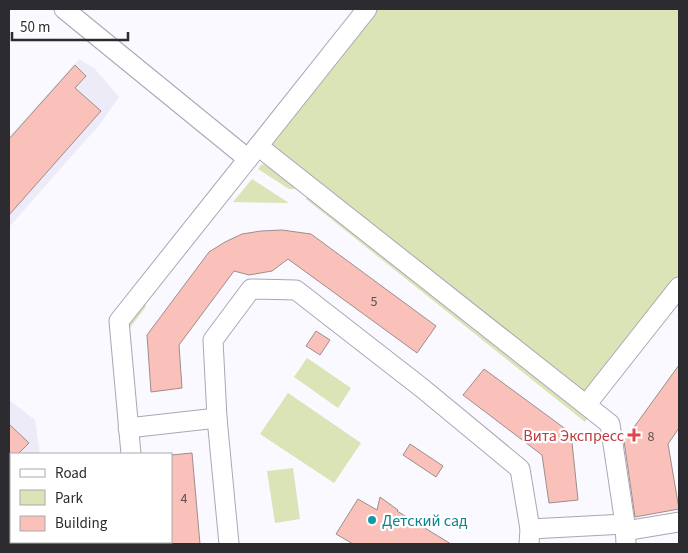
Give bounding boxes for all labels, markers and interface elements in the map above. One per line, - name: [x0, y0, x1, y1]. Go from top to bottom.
- scale bar: [12, 10, 129, 42]
- text: 50 m: [20, 17, 50, 38]
- house number: 5: [371, 292, 378, 312]
- place label: Вита Экспресс: [523, 425, 624, 447]
- house number: 8: [648, 427, 655, 447]
- marker: Вита Экспресс: [628, 429, 640, 441]
- legend: [10, 453, 172, 543]
- text: Road: [55, 463, 87, 484]
- text: Park: [55, 488, 84, 509]
- house number: 4: [181, 489, 188, 509]
- place label: Детский сад: [382, 510, 468, 532]
- text: Building: [55, 513, 108, 534]
- marker: Детский сад: [366, 514, 378, 526]

